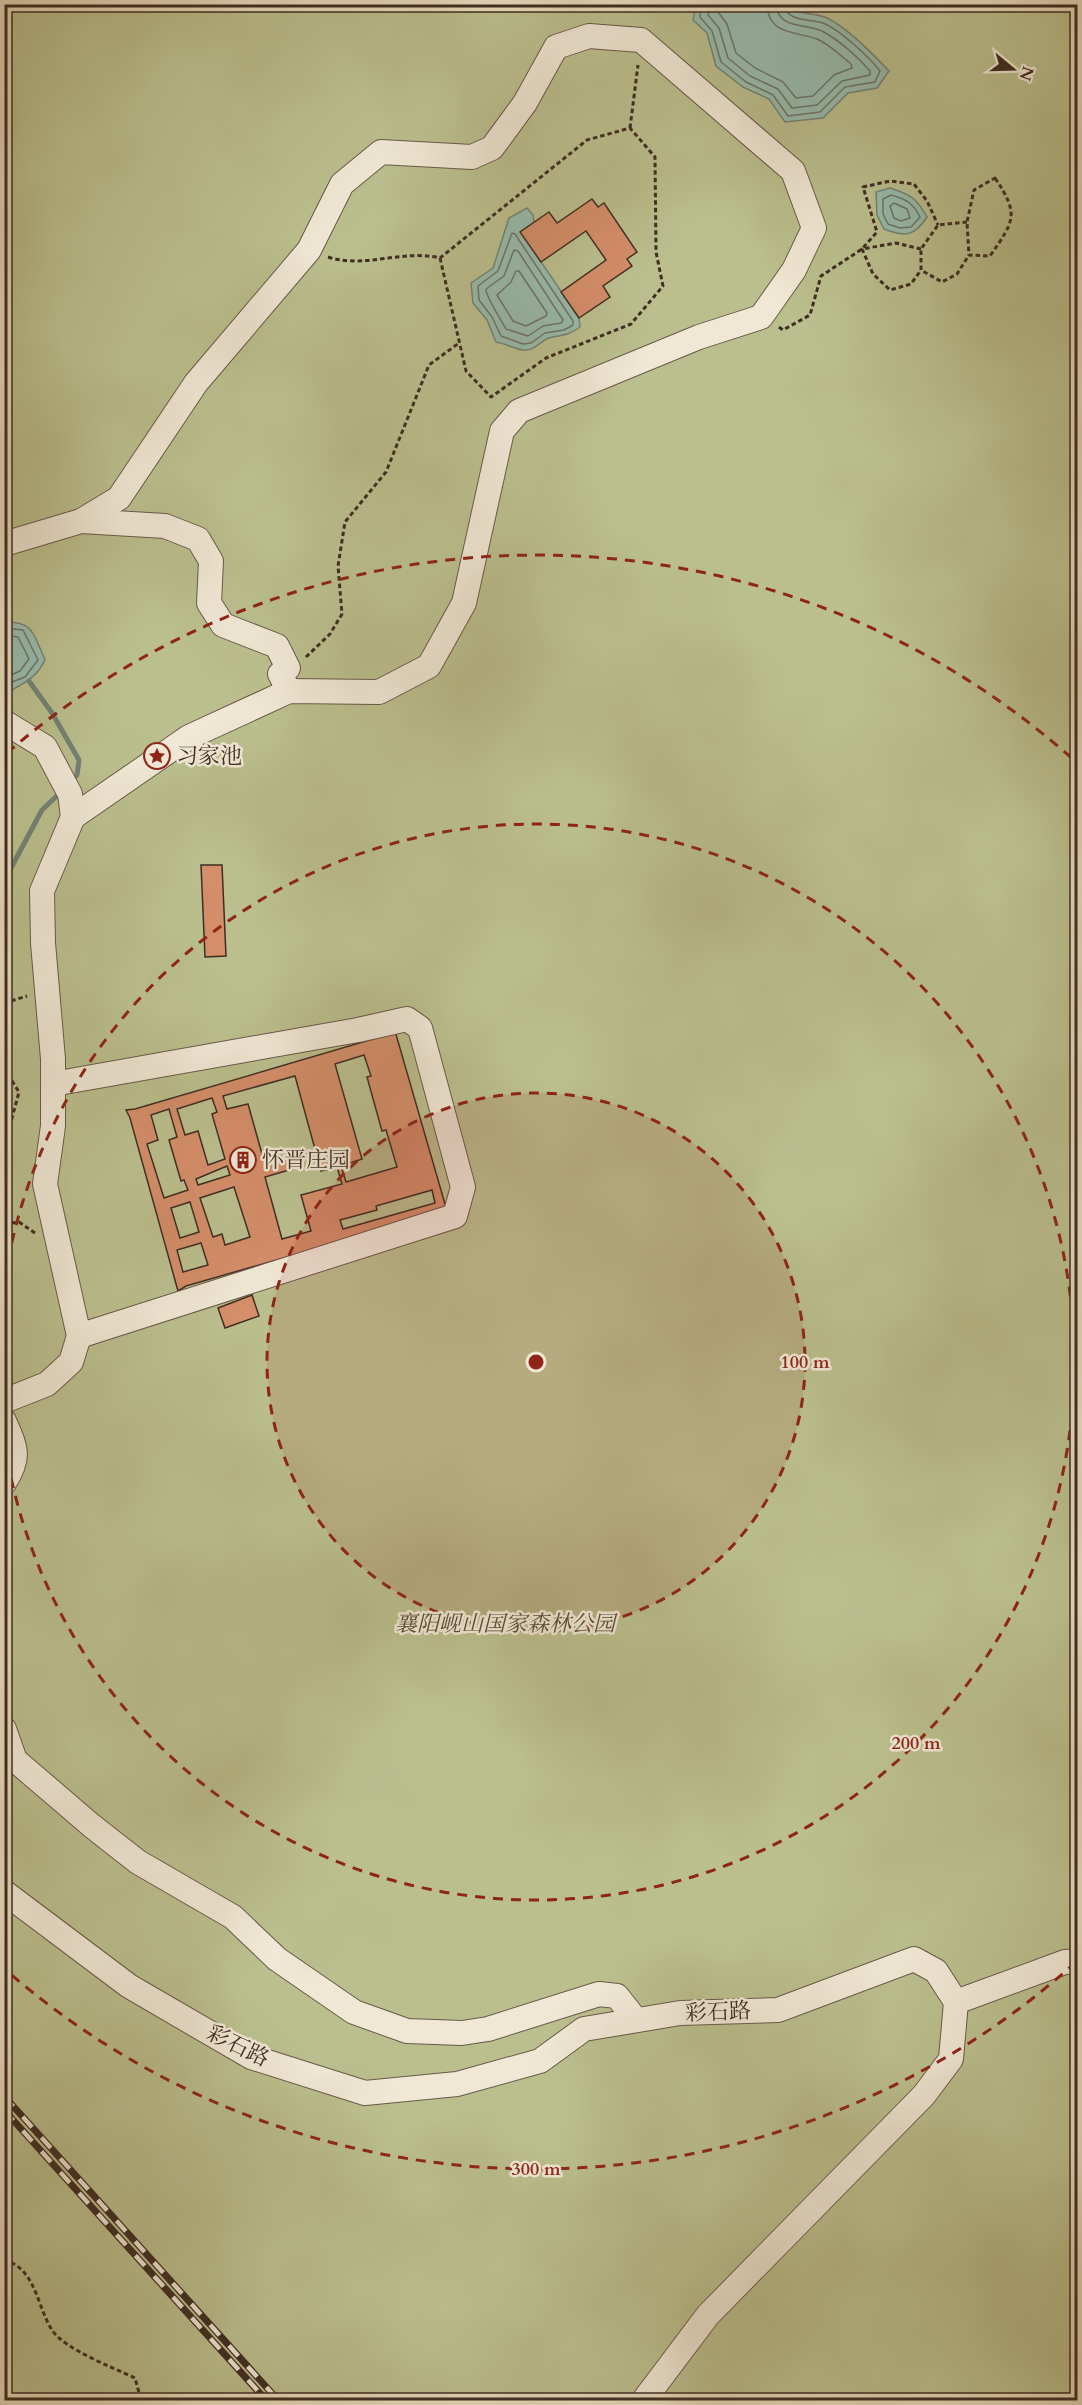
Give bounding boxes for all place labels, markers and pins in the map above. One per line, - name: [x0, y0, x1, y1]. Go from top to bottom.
- place icon: 习家池: [142, 741, 172, 771]
- place label: 习家池: [176, 741, 242, 771]
- building icon: 怀晋庄园: [228, 1145, 258, 1175]
- place label: 怀晋庄园: [262, 1145, 350, 1175]
- centre of rings: [526, 1352, 546, 1372]

